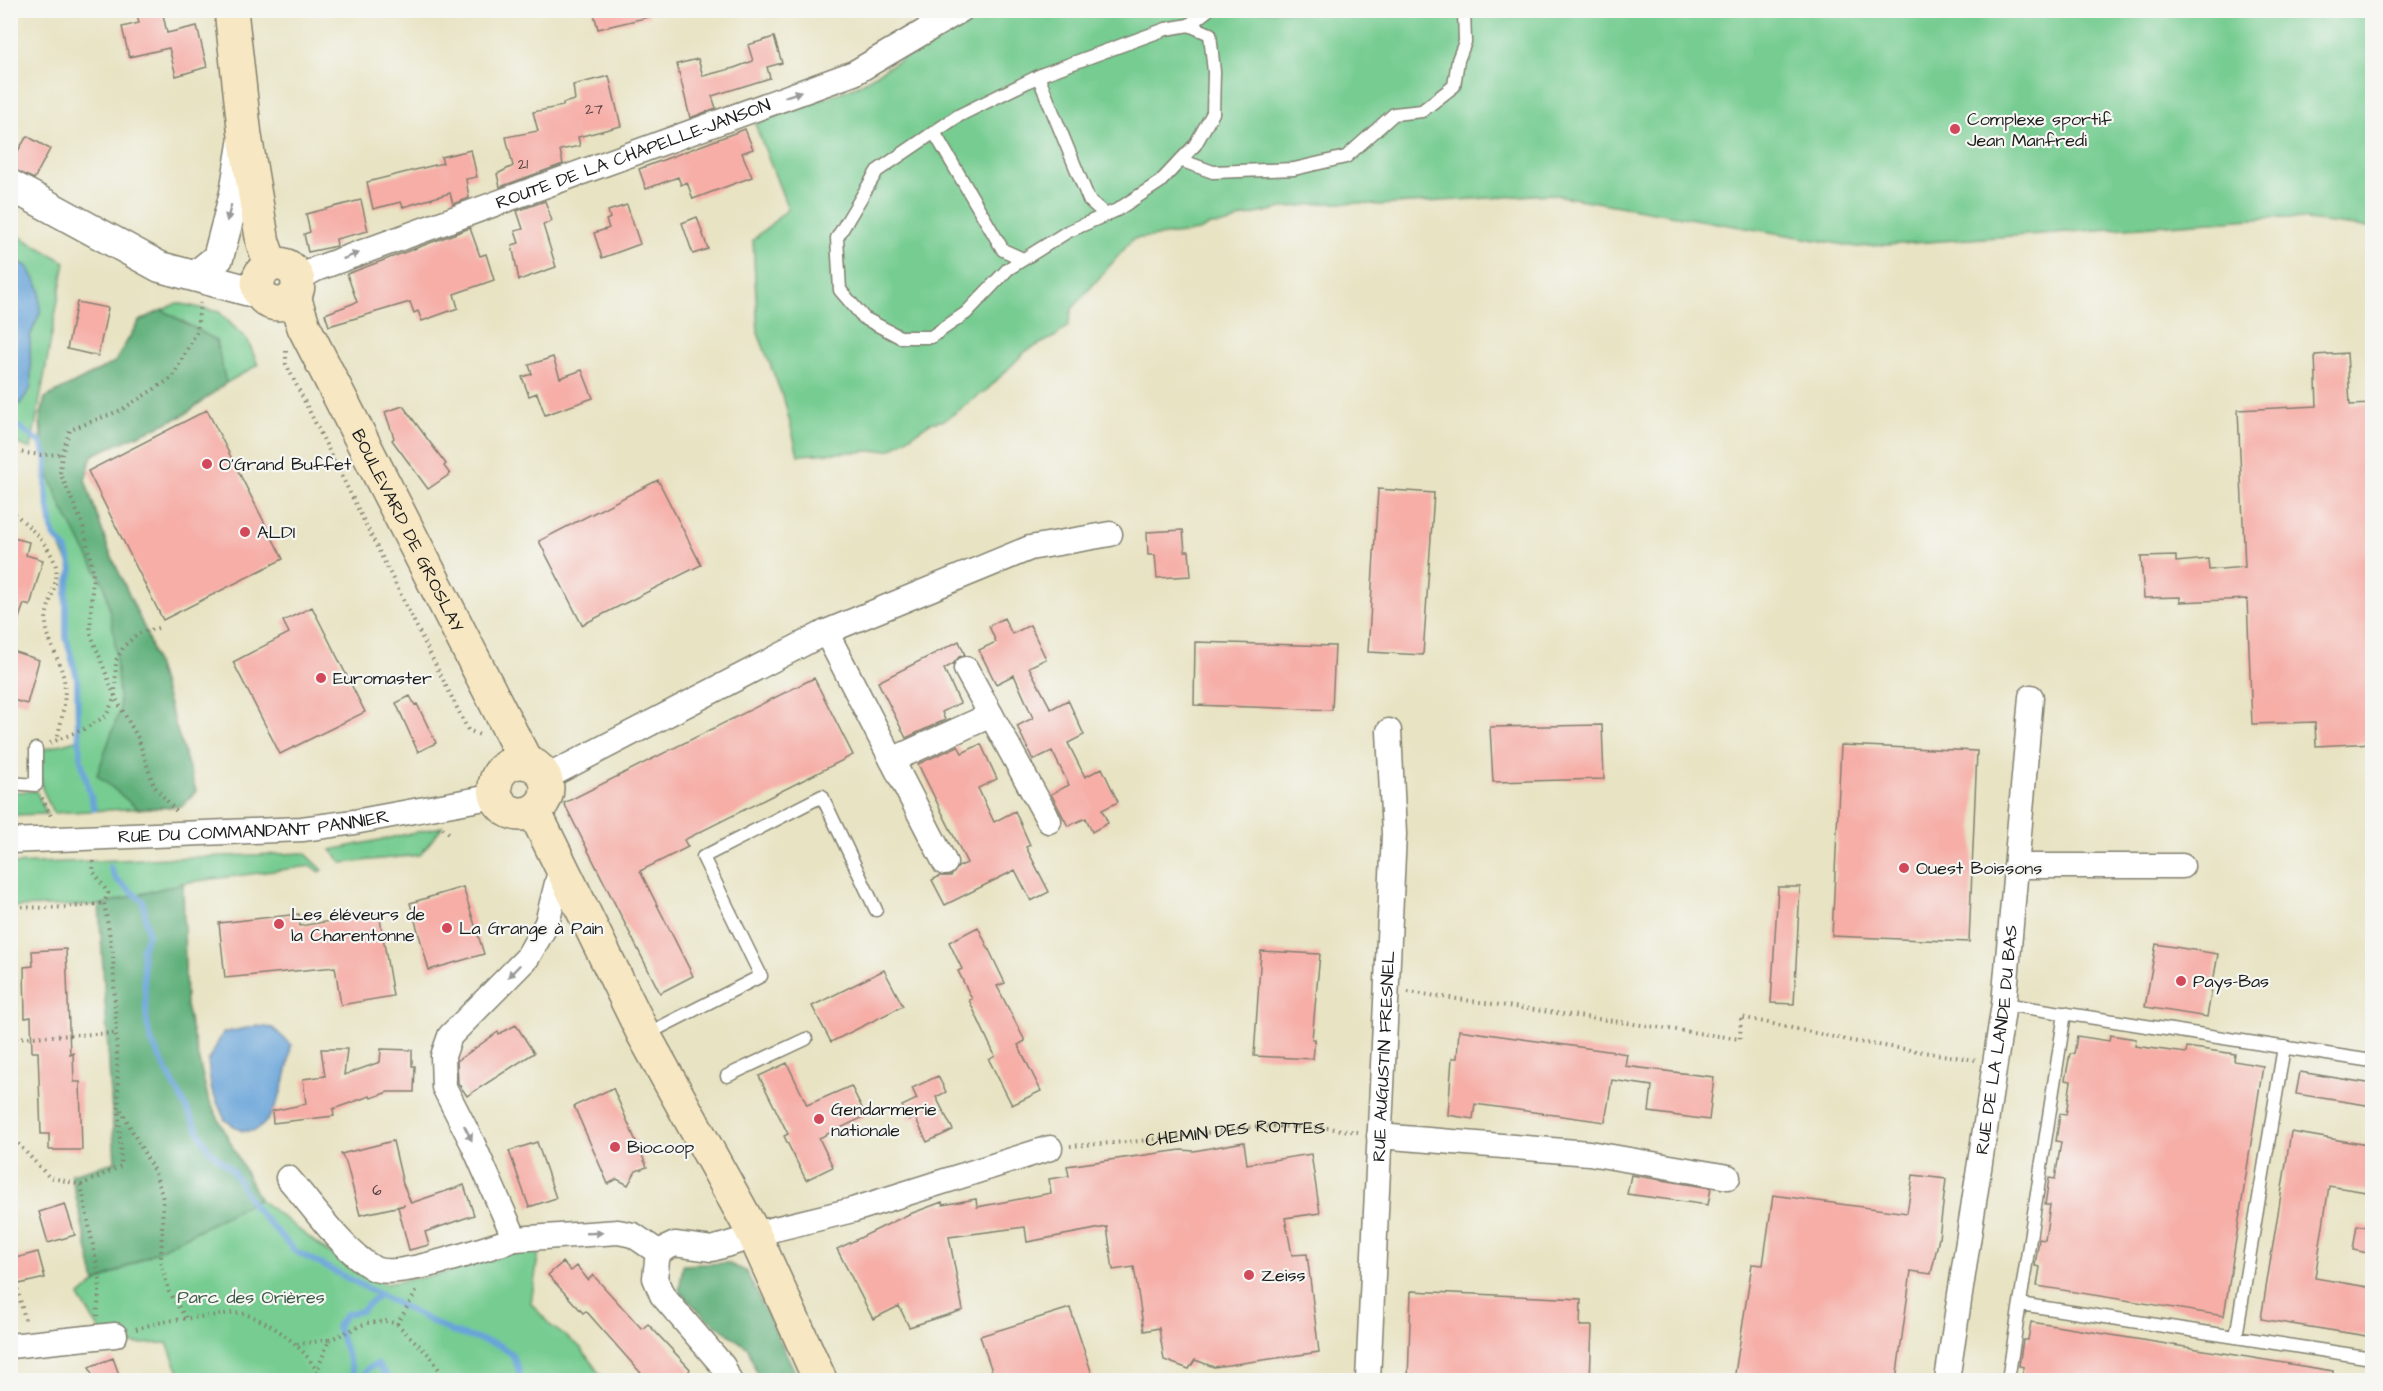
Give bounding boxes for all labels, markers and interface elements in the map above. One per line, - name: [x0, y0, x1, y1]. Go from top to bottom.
- one-way arrow: [784, 89, 802, 99]
- street label: ROUTE DE LA CHAPELLE-JANSON: [492, 92, 774, 215]
- house number: 27: [585, 99, 603, 120]
- place label: Complexe sportif Jean Manfredi: [1967, 107, 2112, 153]
- marker: Complexe sportif Jean Manfredi: [1948, 122, 1962, 136]
- house number: 21: [518, 154, 528, 175]
- one-way arrow: [224, 205, 233, 223]
- one-way arrow: [343, 251, 361, 261]
- street label: BOULEVARD DE GROSLAY: [345, 425, 470, 637]
- place label: O'Grand Buffet: [219, 452, 352, 477]
- marker: O'Grand Buffet: [200, 457, 214, 471]
- place label: ALDI: [257, 520, 295, 545]
- marker: ALDI: [238, 525, 252, 539]
- place label: Euromaster: [333, 666, 432, 691]
- marker: Euromaster: [314, 671, 328, 685]
- street label: RUE DU COMMANDANT PANNIER: [117, 804, 391, 850]
- place label: Ouest Boissons: [1916, 856, 2042, 881]
- marker: Ouest Boissons: [1897, 861, 1911, 875]
- place label: Les éléveurs de la Charentonne: [291, 902, 425, 948]
- place label: La Grange à Pain: [459, 916, 603, 942]
- marker: Les éléveurs de la Charentonne: [272, 917, 286, 931]
- marker: La Grange à Pain: [440, 921, 454, 935]
- street label: RUE DE LA LANDE DU BAS: [1969, 924, 2024, 1156]
- street label: RUE AUGUSTIN FRESNEL: [1366, 950, 1401, 1162]
- one-way arrow: [507, 964, 521, 979]
- place label: Pays-Bas: [2193, 969, 2269, 995]
- marker: Pays-Bas: [2174, 974, 2188, 988]
- place label: Gendarmerie nationale: [831, 1097, 937, 1143]
- marker: Gendarmerie nationale: [812, 1112, 826, 1126]
- street label: CHEMIN DES ROTTES: [1144, 1114, 1326, 1153]
- one-way arrow: [463, 1125, 473, 1142]
- place label: Biocoop: [627, 1135, 694, 1160]
- marker: Biocoop: [608, 1140, 622, 1154]
- house number: 6: [372, 1180, 382, 1201]
- one-way arrow: [584, 1228, 603, 1237]
- place label: Zeiss: [1261, 1263, 1306, 1288]
- marker: Zeiss: [1242, 1268, 1256, 1282]
- park label: Parc des Orières: [177, 1285, 325, 1310]

